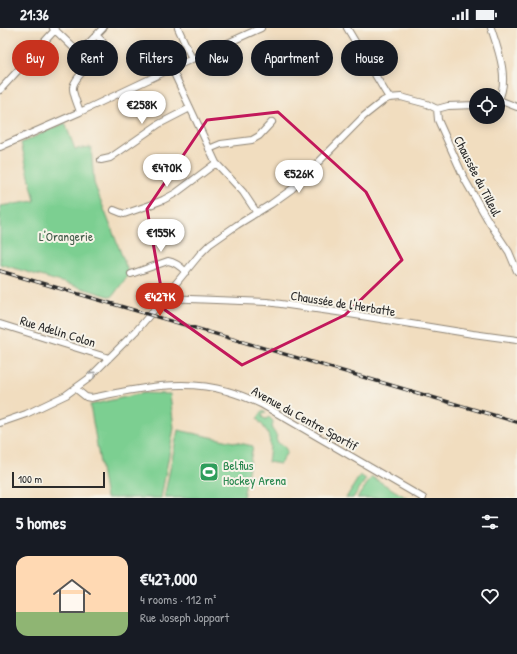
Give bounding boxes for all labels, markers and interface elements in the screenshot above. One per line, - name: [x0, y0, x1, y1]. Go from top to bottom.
- text: 21:36: [20, 4, 49, 25]
- chip: Buy: [12, 40, 59, 76]
- chip: Rent: [67, 40, 118, 76]
- chip: Filters: [126, 40, 187, 76]
- chip: New: [195, 40, 243, 76]
- chip: Apartment: [251, 40, 333, 76]
- chip: House: [341, 40, 398, 76]
- map controls: [469, 88, 505, 124]
- button: locate: [469, 88, 505, 124]
- pin: €258K: [114, 91, 170, 125]
- text: €258K: [127, 95, 157, 113]
- street label: Chaussée du Tilleul: [450, 133, 506, 220]
- pin: €470K: [139, 154, 195, 188]
- text: €470K: [152, 158, 182, 176]
- pin: €526K: [271, 160, 327, 194]
- text: €526K: [284, 164, 314, 182]
- pin: €155K: [133, 219, 189, 253]
- text: €155K: [147, 223, 175, 241]
- park label: L'Orangerie: [39, 227, 93, 245]
- pin: €427K: [132, 283, 188, 317]
- street label: Chaussée de l'Herbatte: [289, 286, 397, 320]
- text: €427K: [145, 287, 175, 305]
- street label: Rue Adelin Colon: [18, 311, 98, 351]
- one-way arrow: [88, 371, 96, 379]
- street label: Avenue du Centre Sportif: [249, 381, 362, 455]
- place label: Belfius Hockey Arena: [223, 456, 286, 489]
- sports icon: Belfius Hockey Arena: [198, 461, 220, 483]
- scale bar: [12, 470, 105, 489]
- text: 100 m: [18, 472, 42, 486]
- text: 5 homes: [16, 511, 66, 534]
- icon: filters: [479, 511, 501, 533]
- text: €427,000: [140, 567, 197, 590]
- icon: home: [48, 572, 96, 620]
- icon: heart: [479, 585, 501, 607]
- text: 4 rooms · 112 m²: [140, 590, 216, 608]
- text: Rue Joseph Joppart: [140, 608, 229, 626]

